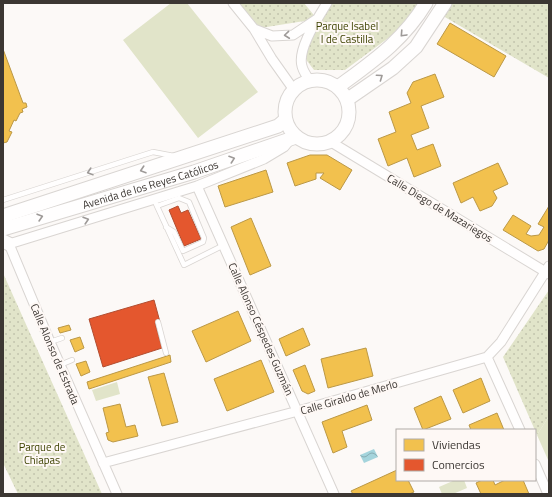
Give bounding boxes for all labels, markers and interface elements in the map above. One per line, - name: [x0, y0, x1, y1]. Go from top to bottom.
- park label: Parque Isabel I de Castilla: [316, 18, 378, 47]
- one-way arrow: [400, 29, 407, 37]
- one-way arrow: [284, 30, 290, 39]
- one-way arrow: [375, 75, 382, 82]
- street label: Avenida de los Reyes Católicos: [81, 156, 221, 213]
- one-way arrow: [228, 156, 235, 164]
- one-way arrow: [140, 165, 147, 174]
- one-way arrow: [87, 167, 94, 176]
- street label: Calle Diego de Mazariegos: [384, 170, 496, 246]
- one-way arrow: [37, 213, 44, 222]
- one-way arrow: [83, 216, 90, 225]
- street label: Calle Alonso Céspedes Guzmán: [224, 260, 298, 398]
- street label: Calle Alonso de Estrada: [26, 301, 84, 407]
- street label: Calle Giraldo de Merlo: [299, 375, 400, 419]
- legend: [396, 429, 536, 481]
- text: Viviendas: [432, 435, 481, 454]
- park label: Parque de Chiapas: [19, 439, 66, 468]
- text: Comercios: [432, 455, 485, 474]

